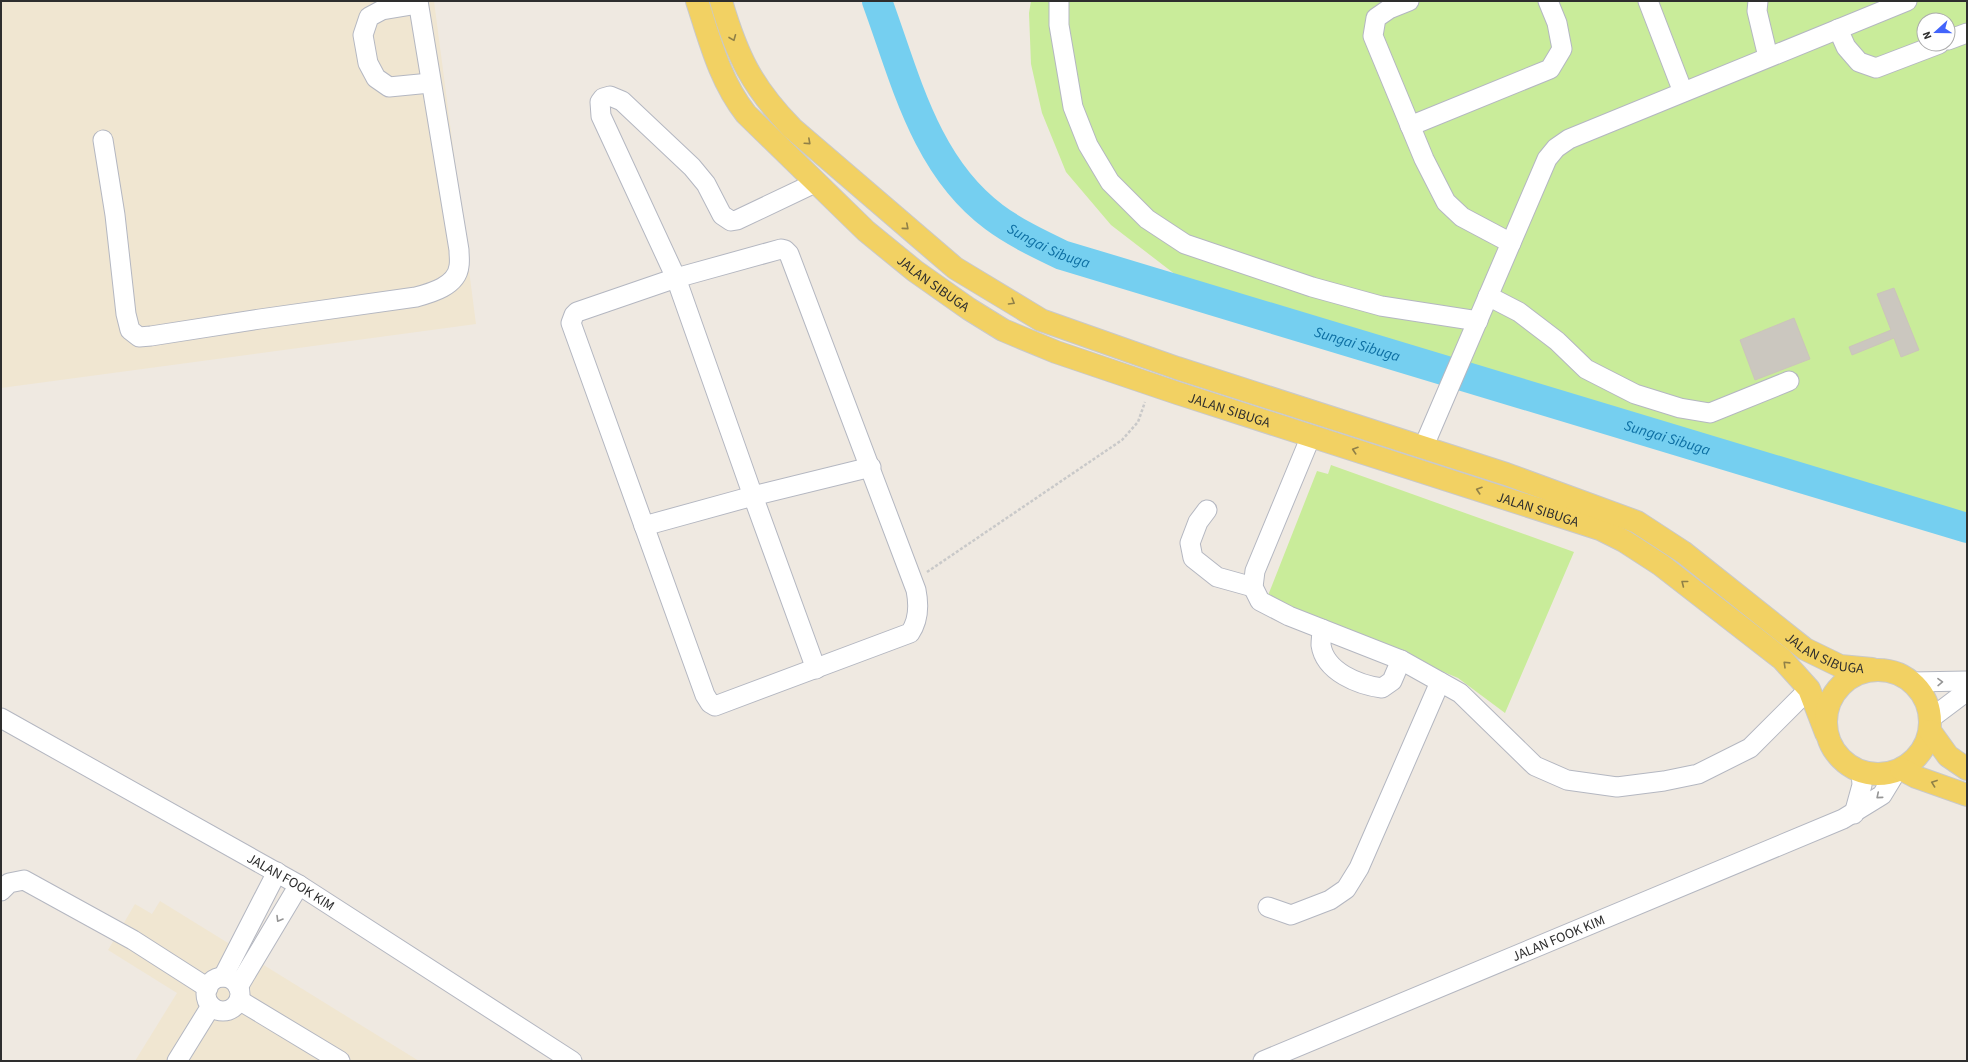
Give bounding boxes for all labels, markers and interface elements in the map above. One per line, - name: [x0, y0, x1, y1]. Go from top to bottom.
- north arrow: [1916, 12, 1956, 52]
- text: N: [1919, 29, 1935, 42]
- one-way arrow: [728, 34, 736, 41]
- one-way arrow: [803, 137, 811, 145]
- water label: Sungai Sibuga: [1003, 218, 1092, 274]
- one-way arrow: [901, 223, 909, 230]
- street label: JALAN SIBUGA: [892, 251, 974, 318]
- one-way arrow: [1008, 297, 1015, 305]
- water label: Sungai Sibuga: [1311, 322, 1403, 367]
- street label: JALAN SIBUGA: [1186, 388, 1273, 434]
- water label: Sungai Sibuga: [1622, 415, 1713, 461]
- one-way arrow: [1351, 446, 1358, 455]
- one-way arrow: [1475, 486, 1482, 494]
- street label: JALAN SIBUGA: [1494, 487, 1582, 533]
- one-way arrow: [1682, 581, 1689, 588]
- street label: JALAN SIBUGA: [1781, 628, 1865, 679]
- one-way arrow: [1783, 661, 1791, 668]
- one-way arrow: [1937, 678, 1943, 687]
- one-way arrow: [1930, 780, 1937, 788]
- one-way arrow: [1876, 792, 1884, 799]
- street label: JALAN FOOK KIM: [243, 849, 338, 916]
- street label: JALAN FOOK KIM: [1509, 910, 1608, 967]
- one-way arrow: [277, 915, 284, 922]

